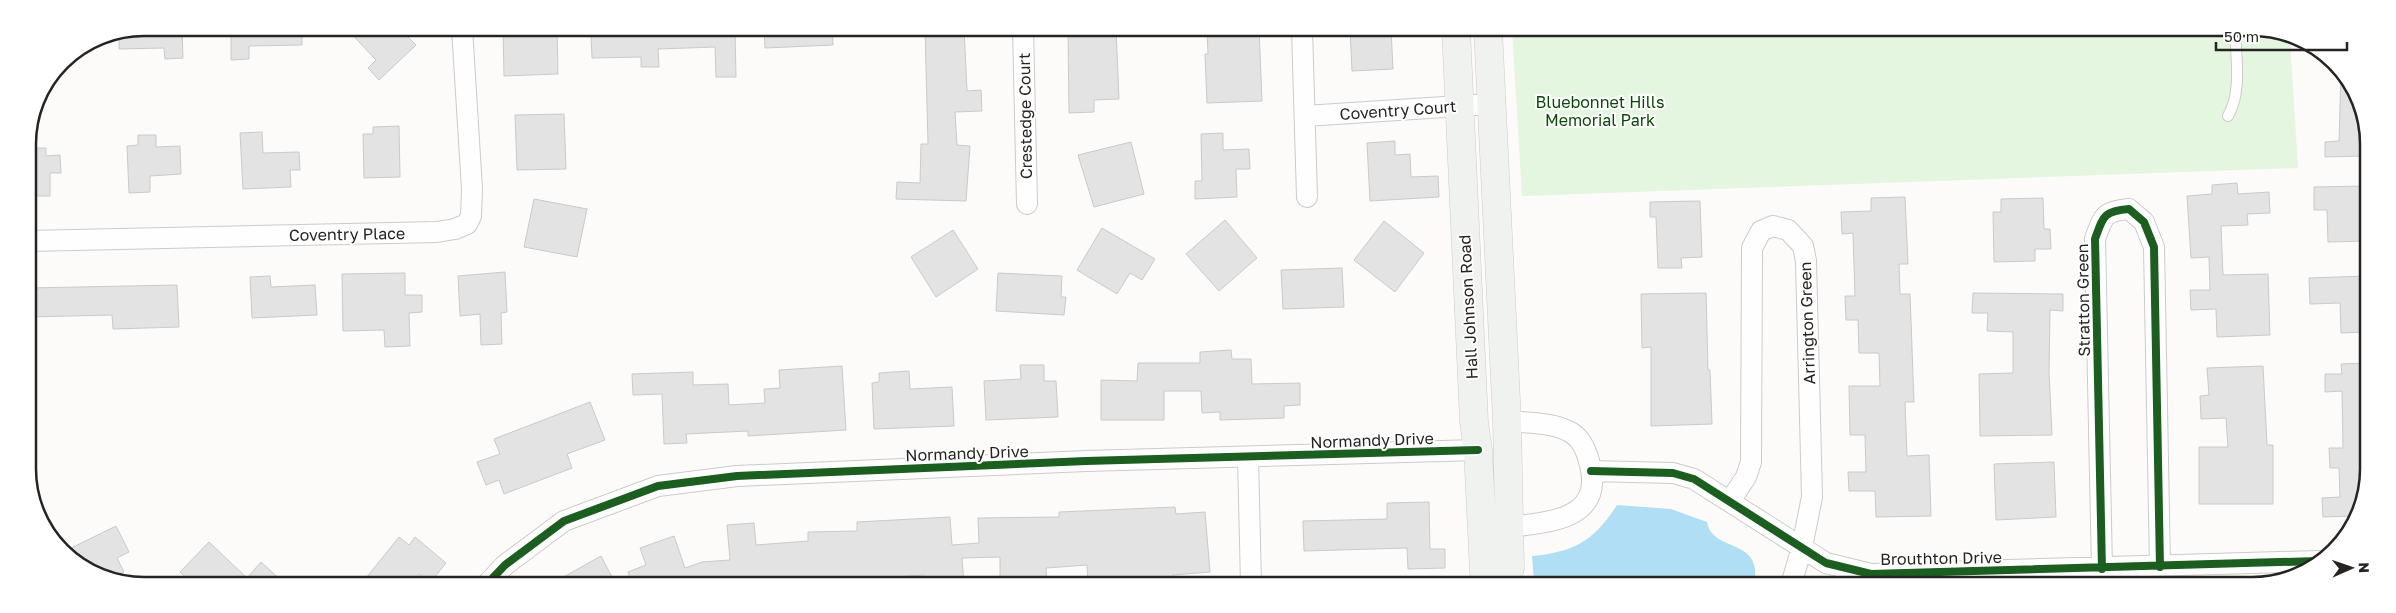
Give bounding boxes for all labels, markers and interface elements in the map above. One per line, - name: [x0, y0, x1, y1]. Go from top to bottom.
- scale bar: [2216, 20, 2347, 52]
- text: 50 m: [2224, 27, 2259, 45]
- street label: Crestedge Court: [1014, 53, 1036, 179]
- park label: Bluebonnet Hills Memorial Park: [1536, 92, 1664, 130]
- street label: Coventry Court: [1339, 96, 1457, 124]
- street label: Coventry Place: [289, 223, 405, 245]
- street label: Hall Johnson Road: [1454, 234, 1482, 380]
- street label: Stratton Green: [2072, 243, 2094, 357]
- street label: Arrington Green: [1795, 261, 1819, 385]
- street label: Normandy Drive: [1310, 428, 1434, 452]
- street label: Normandy Drive: [905, 441, 1029, 465]
- north arrow: [2326, 543, 2376, 593]
- street label: Brouthton Drive: [1880, 547, 2002, 569]
- text: N: [2356, 562, 2373, 573]

